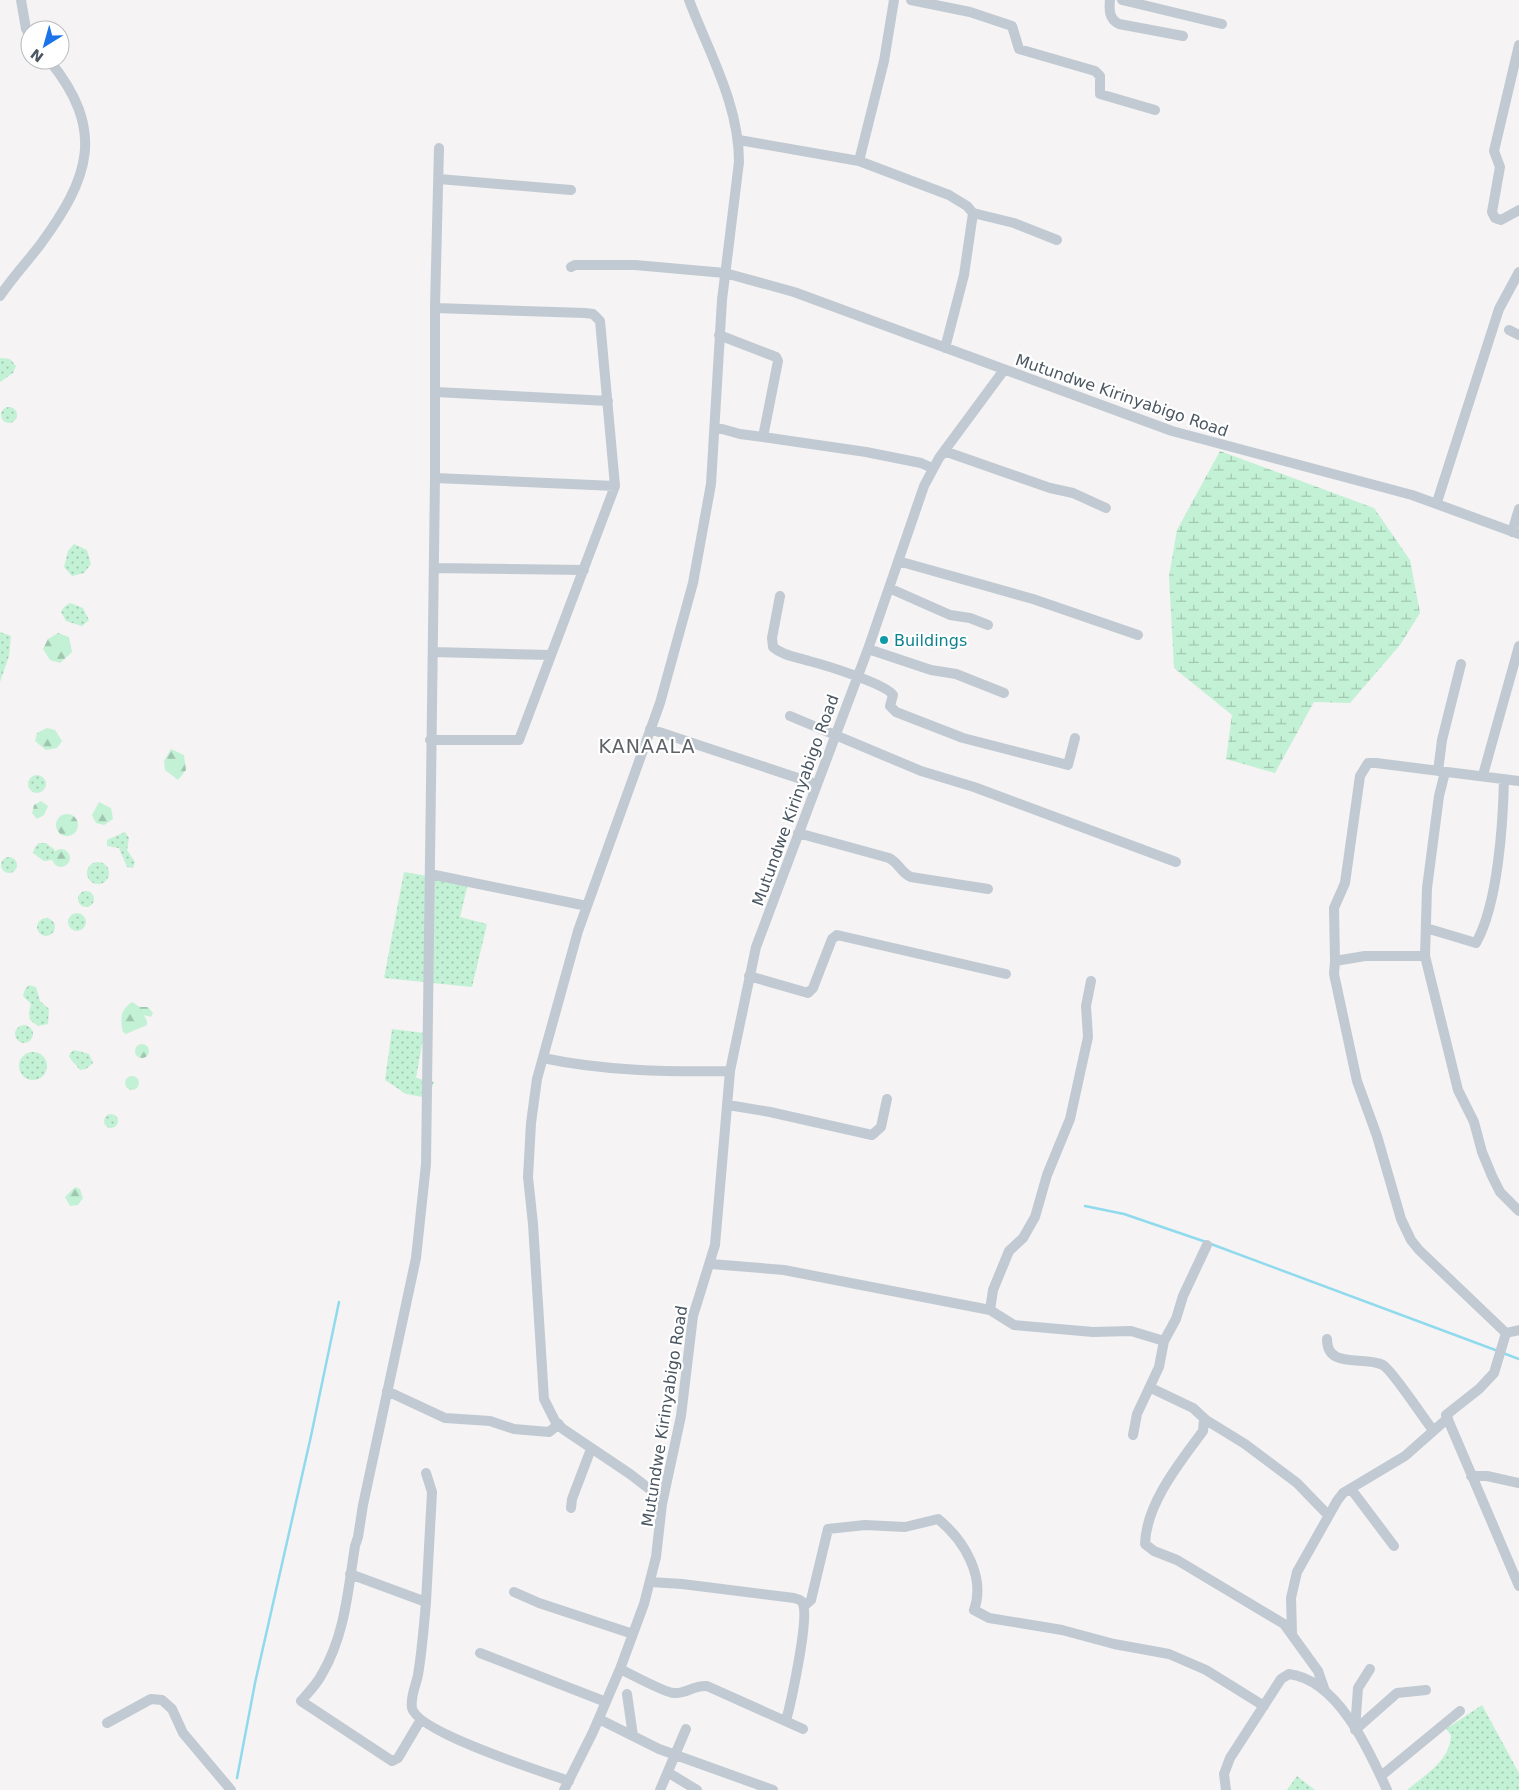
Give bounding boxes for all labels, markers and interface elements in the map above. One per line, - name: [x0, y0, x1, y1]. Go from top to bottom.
- north arrow: [20, 20, 70, 70]
- text: N: [28, 45, 47, 65]
- street label: Mutundwe Kirinyabigo Road: [1013, 350, 1231, 441]
- place label: Buildings: [894, 631, 967, 650]
- marker: Buildings: [878, 634, 890, 646]
- street label: Mutundwe Kirinyabigo Road: [748, 692, 843, 909]
- district label: KANAALA: [599, 735, 695, 757]
- street label: Mutundwe Kirinyabigo Road: [638, 1304, 691, 1528]

